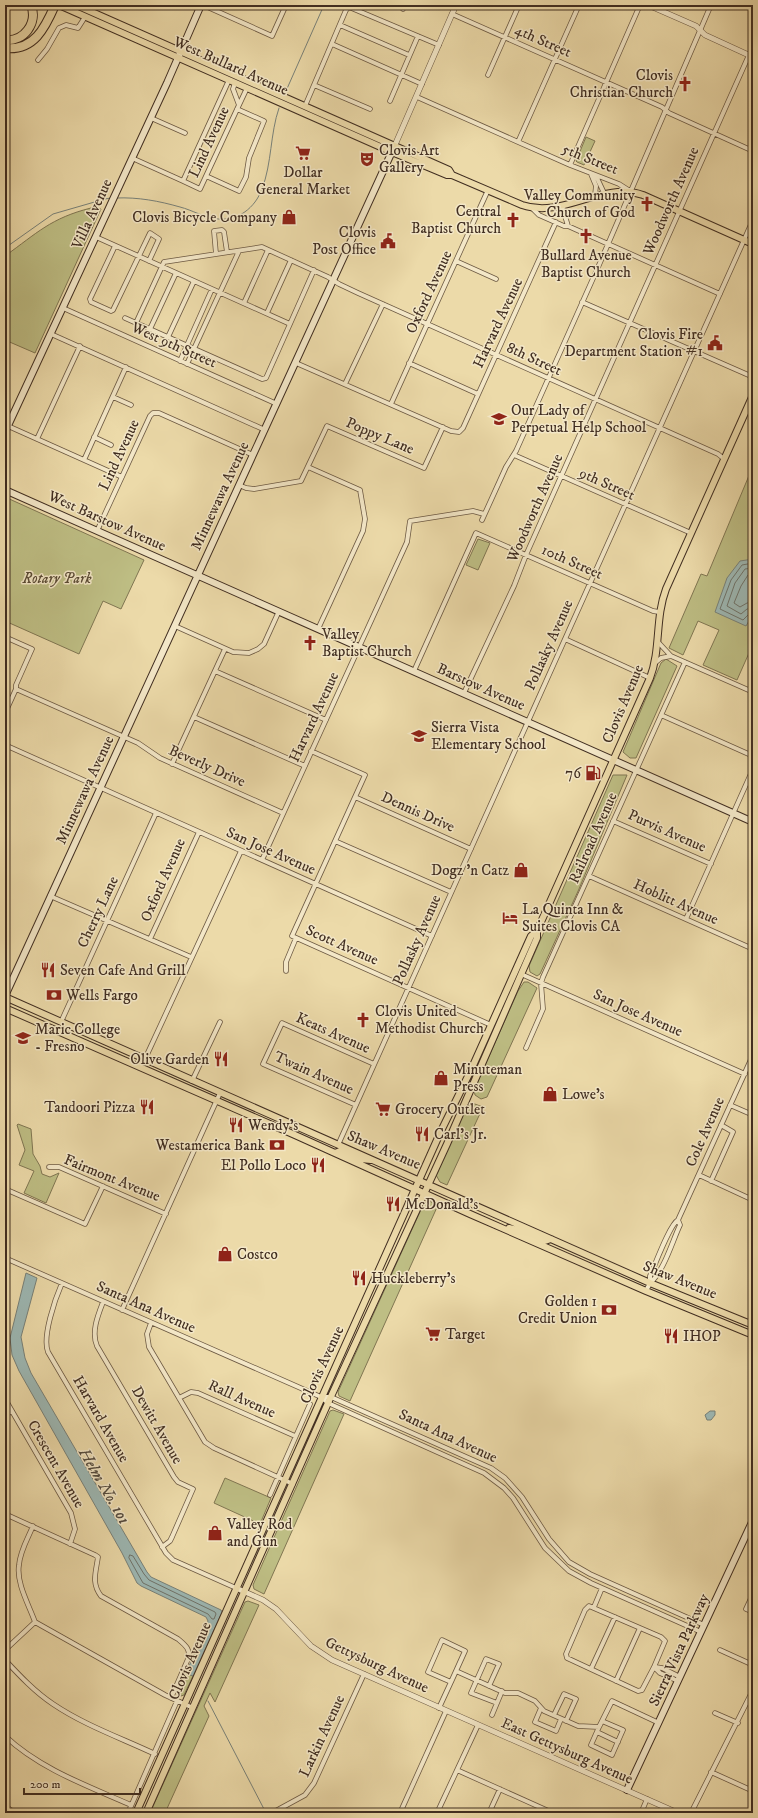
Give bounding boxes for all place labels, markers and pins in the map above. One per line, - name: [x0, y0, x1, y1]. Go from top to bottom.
- place label: Clovis Christian Church: [570, 66, 673, 102]
- church icon: Clovis Christian Church: [676, 75, 694, 93]
- place label: Clovis Art Gallery: [379, 141, 440, 177]
- supermarket icon: Dollar General Market: [294, 144, 312, 162]
- theatre icon: Clovis Art Gallery: [358, 150, 376, 168]
- place label: Dollar General Market: [256, 163, 350, 199]
- place label: Valley Community Church of God: [523, 186, 636, 222]
- church icon: Valley Community Church of God: [638, 195, 656, 213]
- place label: Central Baptist Church: [411, 202, 501, 238]
- place label: Clovis Bicycle Company: [132, 208, 278, 227]
- shop icon: Clovis Bicycle Company: [280, 208, 298, 226]
- church icon: Central Baptist Church: [504, 211, 522, 229]
- place label: Clovis Post Office: [312, 223, 376, 259]
- church icon: Bullard Avenue Baptist Church: [577, 227, 595, 245]
- public building icon: Clovis Post Office: [379, 232, 397, 250]
- place label: Bullard Avenue Baptist Church: [540, 246, 632, 282]
- place label: Clovis Fire Department Station #1: [565, 325, 703, 361]
- public building icon: Clovis Fire Department Station #1: [706, 334, 724, 352]
- place label: Our Lady of Perpetual Help School: [511, 401, 647, 437]
- school or university icon: Our Lady of Perpetual Help School: [490, 410, 508, 428]
- place label: Valley Baptist Church: [321, 625, 412, 661]
- church icon: Valley Baptist Church: [301, 634, 319, 652]
- place label: Sierra Vista Elementary School: [431, 718, 546, 754]
- school or university icon: Sierra Vista Elementary School: [410, 727, 428, 745]
- place label: 76: [565, 764, 582, 783]
- fuel station icon: 76: [584, 764, 602, 782]
- place label: Dogz 'n Catz: [431, 861, 509, 880]
- shop icon: Dogz 'n Catz: [512, 861, 530, 879]
- place label: La Quinta Inn & Suites Clovis CA: [522, 900, 624, 936]
- hotel icon: La Quinta Inn & Suites Clovis CA: [501, 909, 519, 927]
- restaurant icon: Seven Cafe And Grill: [39, 961, 57, 979]
- place label: Seven Cafe And Grill: [60, 961, 186, 980]
- bank icon: Wells Fargo: [45, 986, 63, 1004]
- place label: Wells Fargo: [65, 986, 138, 1005]
- place label: Clovis United Methodist Church: [375, 1002, 484, 1038]
- church icon: Clovis United Methodist Church: [354, 1011, 372, 1029]
- place label: Maric College - Fresno: [35, 1020, 120, 1056]
- school or university icon: Maric College - Fresno: [14, 1029, 32, 1047]
- place label: Olive Garden: [130, 1050, 209, 1069]
- restaurant icon: Olive Garden: [212, 1050, 230, 1068]
- place label: Minuteman Press: [453, 1060, 522, 1096]
- shop icon: Minuteman Press: [432, 1069, 450, 1087]
- shop icon: Lowe's: [541, 1085, 559, 1103]
- place label: Lowe's: [562, 1085, 605, 1104]
- place label: Tandoori Pizza: [44, 1098, 136, 1117]
- restaurant icon: Tandoori Pizza: [138, 1098, 156, 1116]
- supermarket icon: Grocery Outlet: [374, 1100, 392, 1118]
- place label: Grocery Outlet: [395, 1100, 485, 1119]
- restaurant icon: Wendy's: [227, 1116, 245, 1134]
- place label: Wendy's: [247, 1116, 298, 1135]
- restaurant icon: Carl's Jr.: [413, 1125, 431, 1143]
- place label: Carl's Jr.: [434, 1125, 487, 1144]
- place label: Westamerica Bank: [155, 1136, 266, 1155]
- bank icon: Westamerica Bank: [268, 1136, 286, 1154]
- place label: El Pollo Loco: [221, 1156, 306, 1175]
- restaurant icon: El Pollo Loco: [309, 1156, 327, 1174]
- restaurant icon: McDonald's: [384, 1195, 402, 1213]
- place label: McDonald's: [405, 1195, 478, 1214]
- shop icon: Costco: [216, 1245, 234, 1263]
- place label: Costco: [237, 1245, 278, 1264]
- restaurant icon: Huckleberry's: [350, 1269, 368, 1287]
- place label: Huckleberry's: [371, 1269, 456, 1288]
- place label: Golden 1 Credit Union: [518, 1292, 597, 1328]
- bank icon: Golden 1 Credit Union: [600, 1301, 618, 1319]
- supermarket icon: Target: [424, 1325, 442, 1343]
- place label: Target: [445, 1325, 485, 1344]
- restaurant icon: IHOP: [662, 1327, 680, 1345]
- place label: IHOP: [683, 1327, 721, 1346]
- place label: Valley Rod and Gun: [226, 1515, 293, 1551]
- shop icon: Valley Rod and Gun: [206, 1524, 224, 1542]

